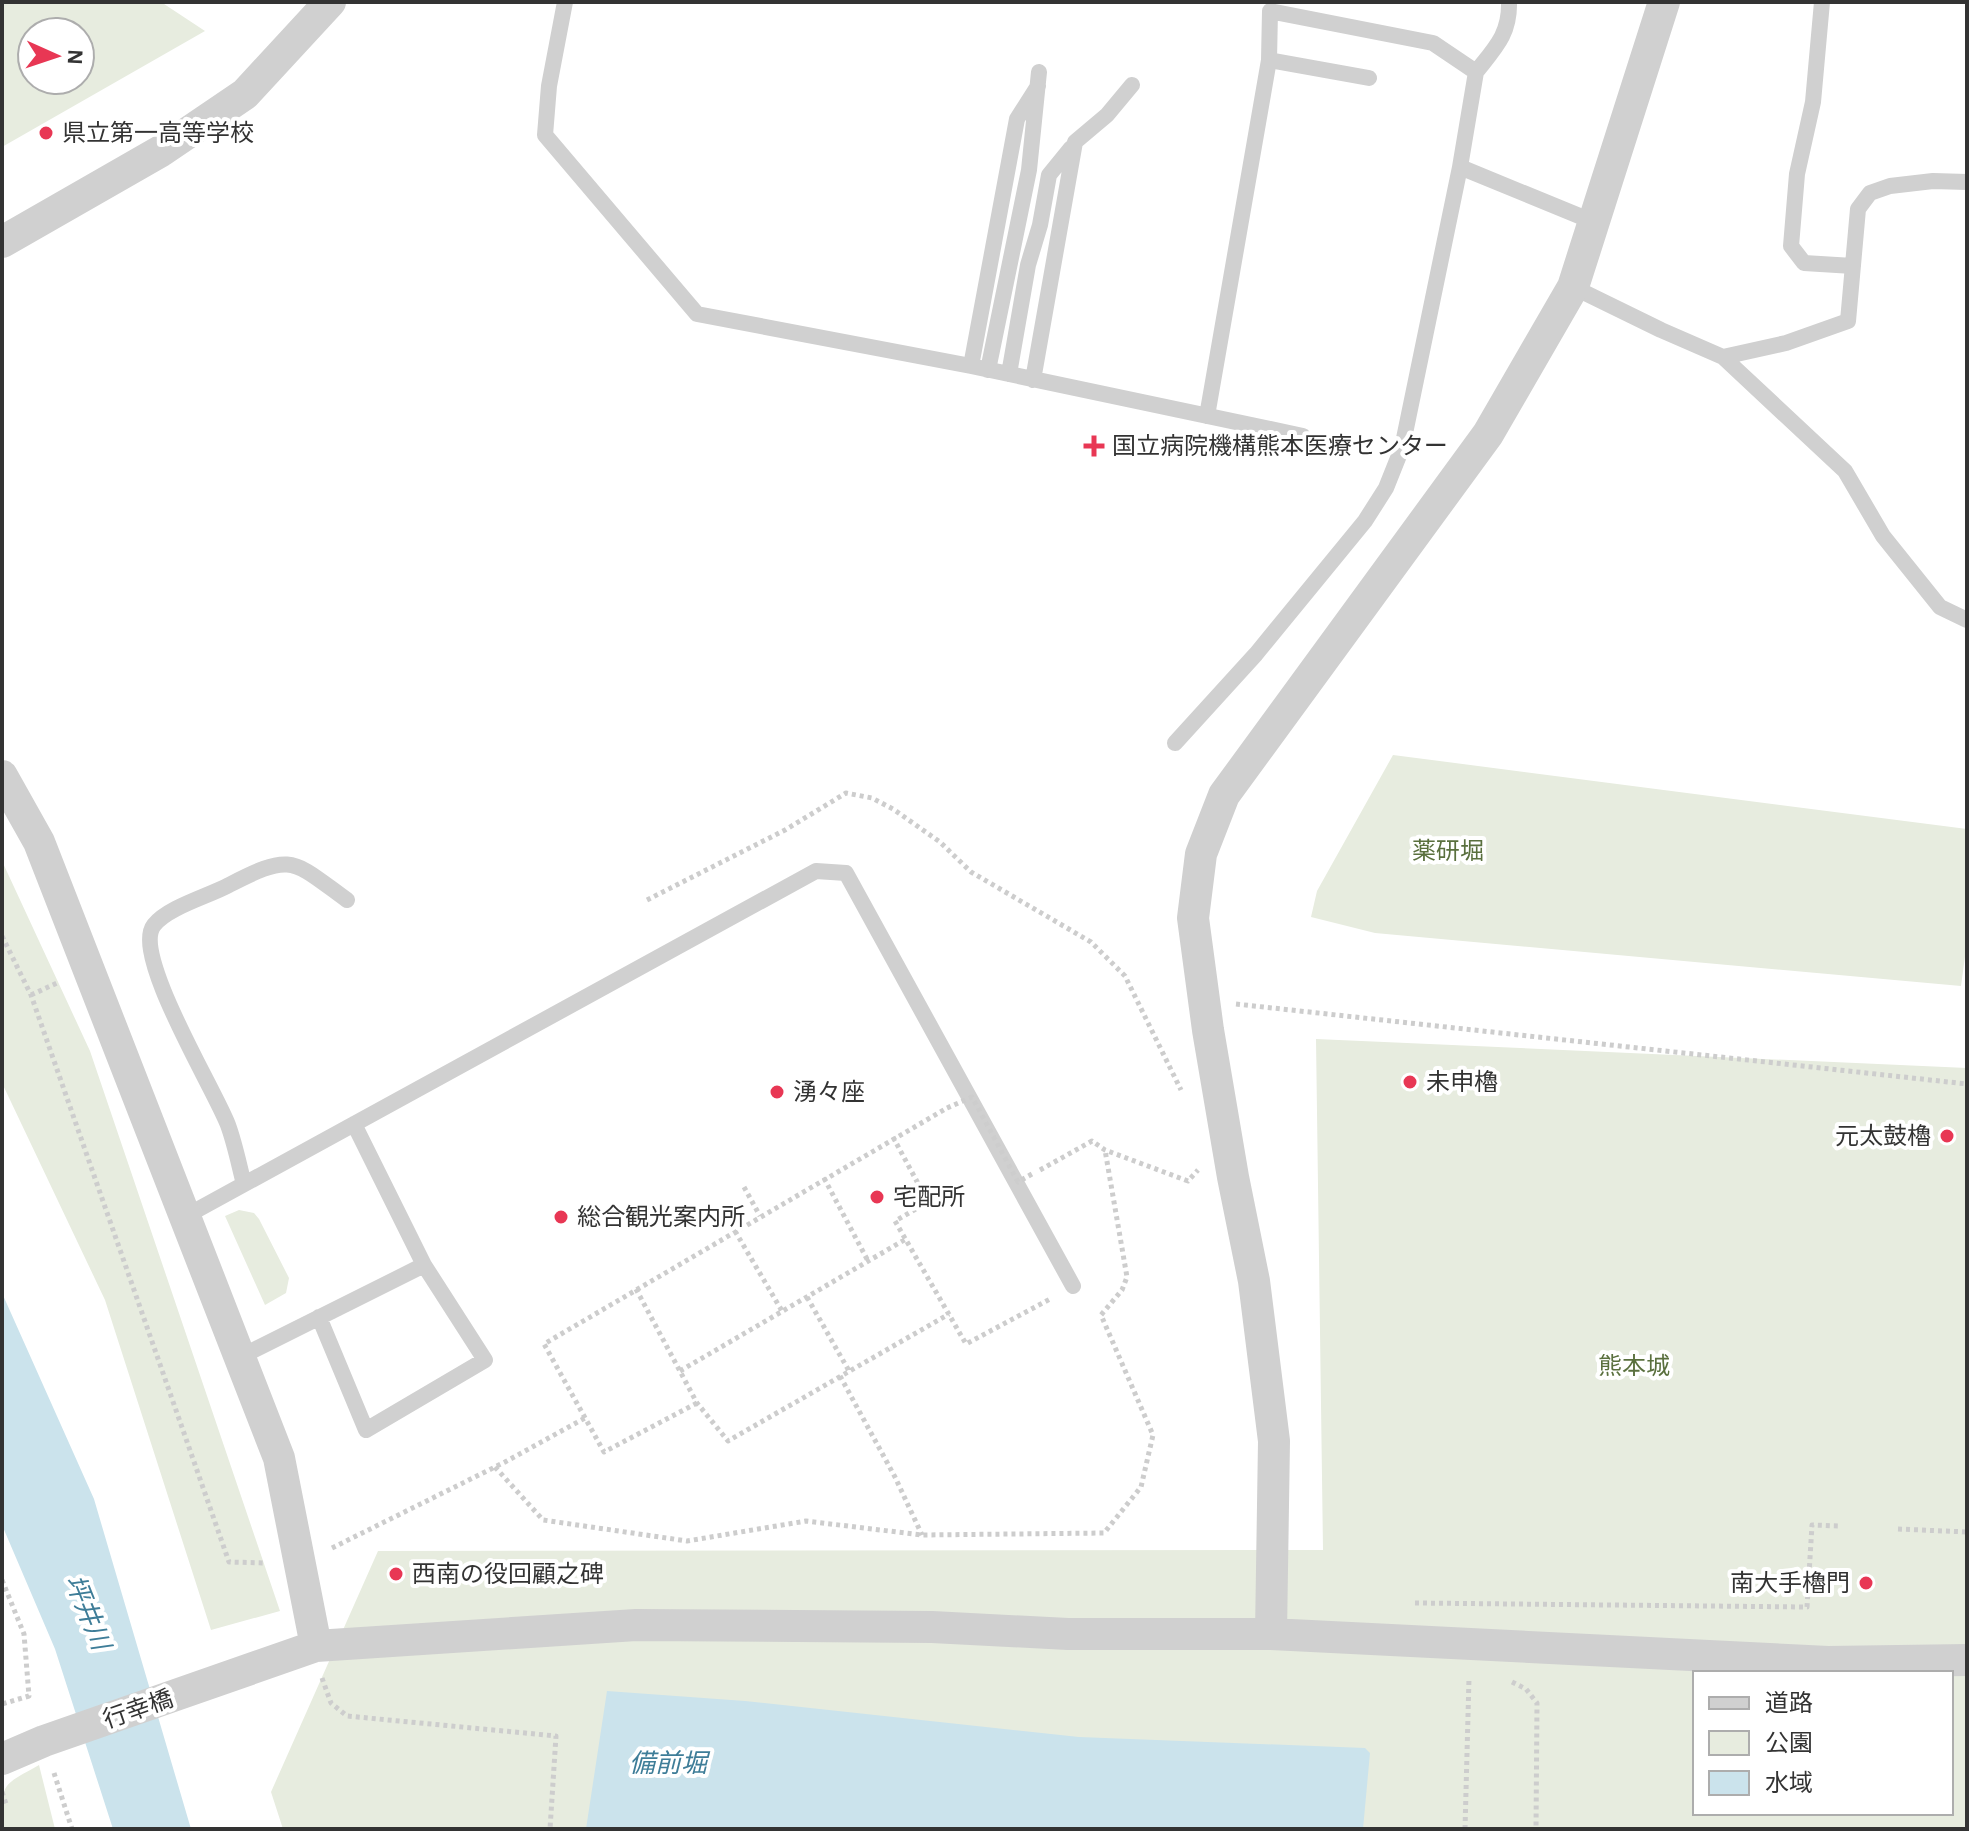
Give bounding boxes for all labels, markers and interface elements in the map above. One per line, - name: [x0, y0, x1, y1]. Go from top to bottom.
- north arrow: [16, 16, 96, 96]
- text: N: [64, 49, 86, 65]
- place label: 県立第一高等学校: [62, 120, 254, 146]
- marker: 県立第一高等学校: [37, 124, 55, 142]
- place label: 国立病院機構熊本医療センター: [1112, 433, 1448, 459]
- marker: 国立病院機構熊本医療センター: [1083, 435, 1105, 457]
- park label: 薬研堀: [1412, 838, 1484, 864]
- place label: 未申櫓: [1426, 1069, 1498, 1095]
- marker: 未申櫓: [1401, 1073, 1419, 1091]
- place label: 湧々座: [793, 1079, 865, 1105]
- marker: 湧々座: [768, 1083, 786, 1101]
- place label: 元太鼓櫓: [1835, 1123, 1931, 1149]
- marker: 元太鼓櫓: [1938, 1127, 1956, 1145]
- place label: 宅配所: [893, 1185, 965, 1210]
- marker: 宅配所: [868, 1188, 886, 1206]
- place label: 総合観光案内所: [577, 1204, 745, 1230]
- marker: 総合観光案内所: [552, 1208, 570, 1226]
- park label: 熊本城: [1598, 1353, 1670, 1379]
- place label: 西南の役回顧之碑: [412, 1561, 604, 1587]
- marker: 西南の役回顧之碑: [387, 1565, 405, 1583]
- place label: 南大手櫓門: [1730, 1570, 1850, 1596]
- water label: 坪井川: [60, 1571, 116, 1656]
- marker: 南大手櫓門: [1857, 1574, 1875, 1592]
- legend: [1693, 1671, 1953, 1815]
- street label: 行幸橋: [100, 1685, 176, 1733]
- text: 道路: [1765, 1690, 1813, 1716]
- text: 公園: [1765, 1731, 1813, 1756]
- water label: 備前堀: [629, 1750, 711, 1777]
- text: 水域: [1765, 1770, 1813, 1796]

